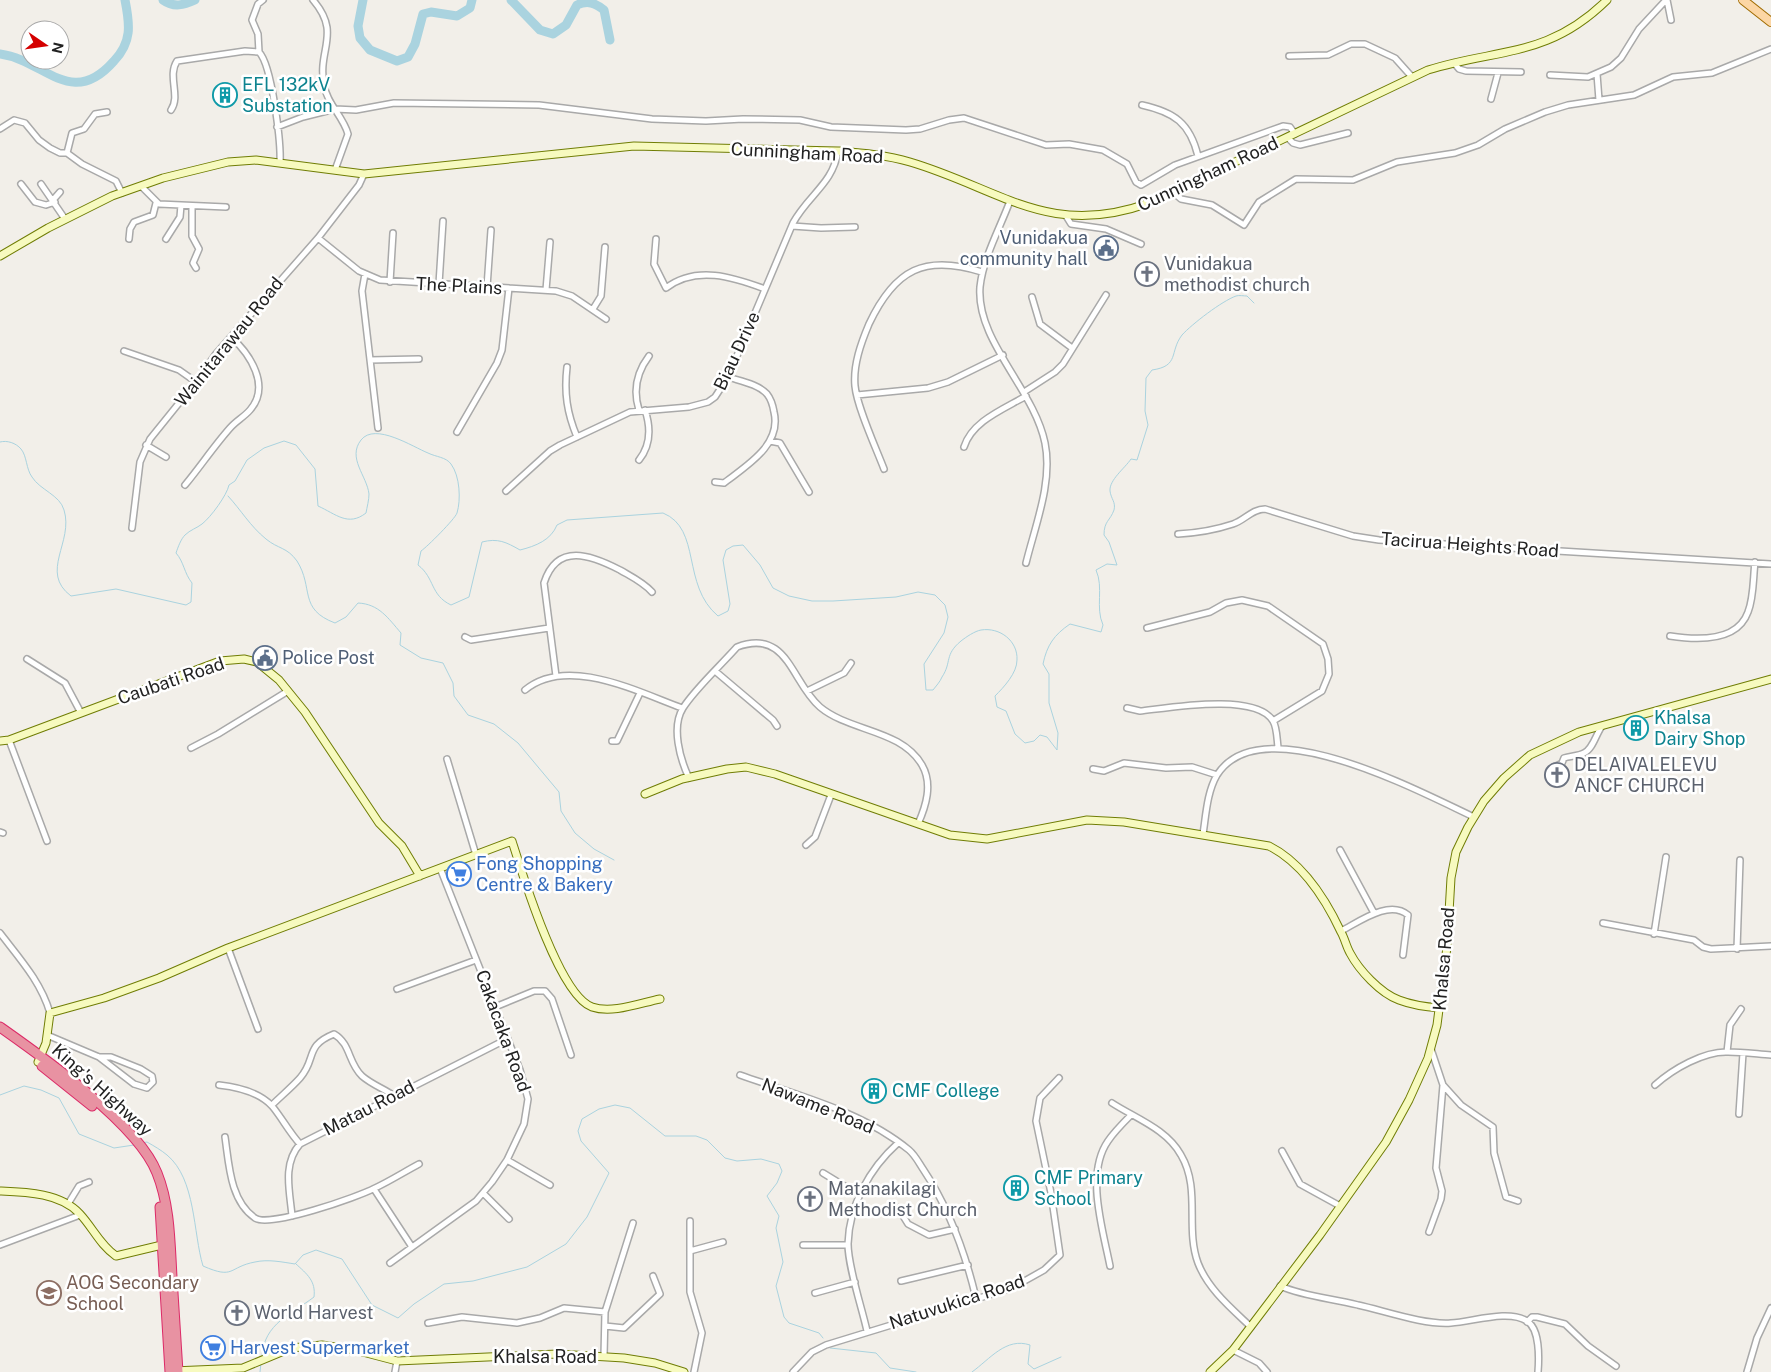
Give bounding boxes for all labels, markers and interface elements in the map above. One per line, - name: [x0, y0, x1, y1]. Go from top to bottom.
- north arrow: [20, 20, 70, 70]
- text: N: [49, 41, 67, 55]
- place label: EFL 132kV Substation: [242, 74, 333, 116]
- building icon: EFL 132kV Substation: [212, 82, 238, 108]
- street label: Cunningham Road: [1134, 132, 1281, 215]
- street label: Cunningham Road: [730, 138, 884, 167]
- place label: Vunidakua community hall: [960, 227, 1088, 269]
- public building icon: Vunidakua community hall: [1093, 235, 1119, 261]
- place label: Vunidakua methodist church: [1164, 253, 1310, 295]
- church icon: Vunidakua methodist church: [1134, 261, 1160, 287]
- street label: Wainitarawau Road: [170, 273, 287, 411]
- street label: The Plains: [415, 273, 503, 298]
- street label: Biau Drive: [709, 308, 764, 393]
- street label: Tacirua Heights Road: [1380, 528, 1560, 561]
- public building icon: Police Post: [252, 645, 278, 671]
- place label: Police Post: [282, 647, 375, 668]
- street label: Caubati Road: [115, 652, 227, 709]
- place label: Khalsa Dairy Shop: [1654, 707, 1746, 749]
- building icon: Khalsa Dairy Shop: [1623, 715, 1649, 741]
- place label: DELAIVALELEVU ANCF CHURCH: [1574, 754, 1717, 796]
- church icon: DELAIVALELEVU ANCF CHURCH: [1544, 762, 1570, 788]
- place label: Fong Shopping Centre & Bakery: [476, 853, 613, 895]
- supermarket icon: Fong Shopping Centre & Bakery: [446, 861, 472, 887]
- street label: Khalsa Road: [1429, 906, 1458, 1012]
- street label: Cakacaka Road: [472, 967, 535, 1095]
- street label: King's Highway: [48, 1039, 157, 1140]
- street label: Nawame Road: [759, 1073, 878, 1138]
- street label: Matau Road: [320, 1076, 418, 1140]
- building icon: CMF College: [861, 1078, 887, 1104]
- place label: CMF College: [892, 1080, 999, 1101]
- place label: CMF Primary School: [1034, 1167, 1143, 1209]
- building icon: CMF Primary School: [1003, 1175, 1029, 1201]
- place label: Matanakilagi Methodist Church: [828, 1178, 977, 1220]
- church icon: Matanakilagi Methodist Church: [797, 1186, 823, 1212]
- street label: Natuvukica Road: [886, 1270, 1027, 1333]
- place label: AOG Secondary School: [66, 1272, 199, 1314]
- school or university icon: AOG Secondary School: [36, 1280, 62, 1306]
- church icon: World Harvest: [224, 1300, 250, 1326]
- place label: World Harvest: [254, 1302, 374, 1323]
- supermarket icon: Harvest Supermarket: [200, 1335, 226, 1361]
- place label: Harvest Supermarket: [230, 1337, 410, 1358]
- street label: Khalsa Road: [493, 1346, 597, 1367]

